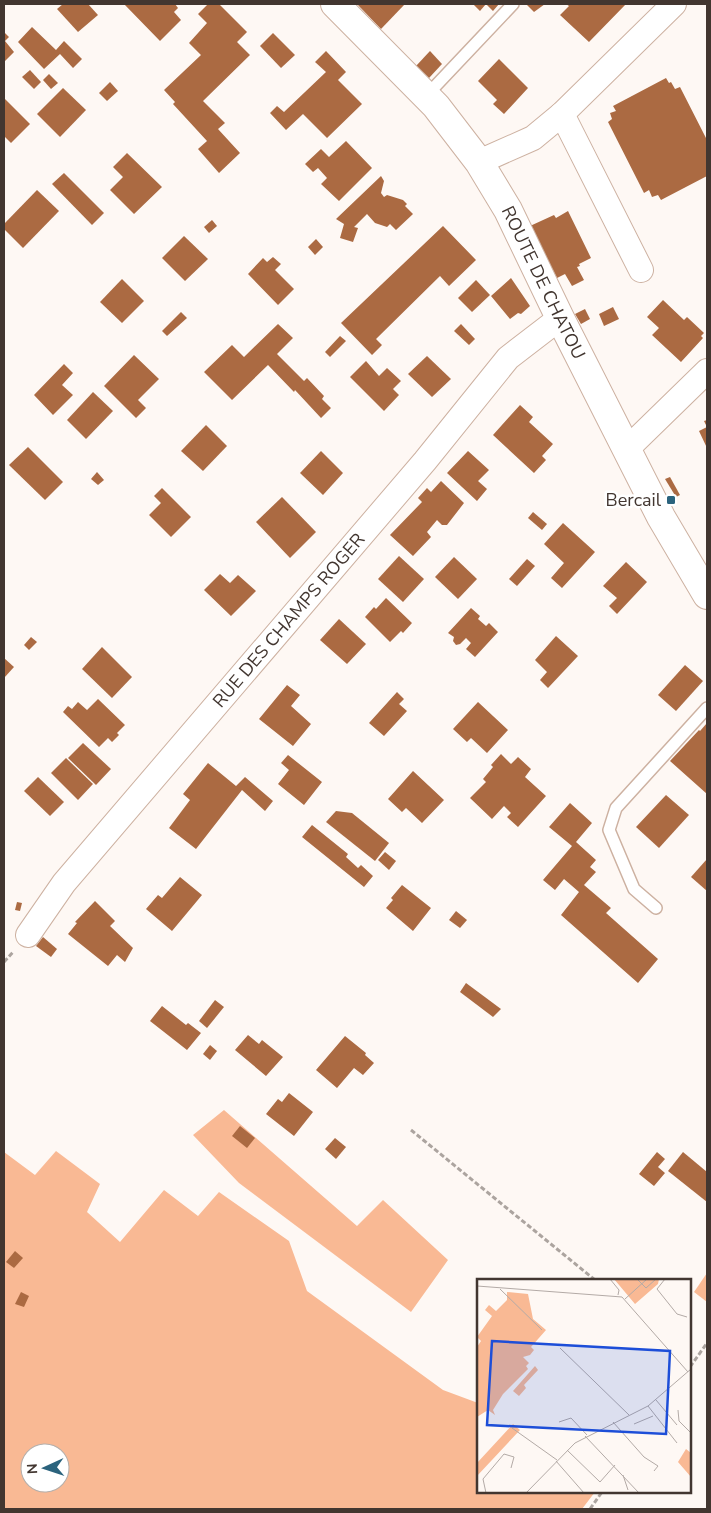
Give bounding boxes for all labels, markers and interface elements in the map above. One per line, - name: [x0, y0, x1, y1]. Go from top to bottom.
- street label: ROUTE DE CHATOU: [496, 202, 591, 363]
- place label: Bercail: [606, 488, 662, 512]
- marker: Bercail: [665, 494, 677, 506]
- street label: RUE DES CHAMPS ROGER: [207, 528, 370, 713]
- inset map: [477, 1279, 691, 1493]
- north arrow: [20, 1443, 70, 1493]
- text: N: [23, 1463, 42, 1474]

